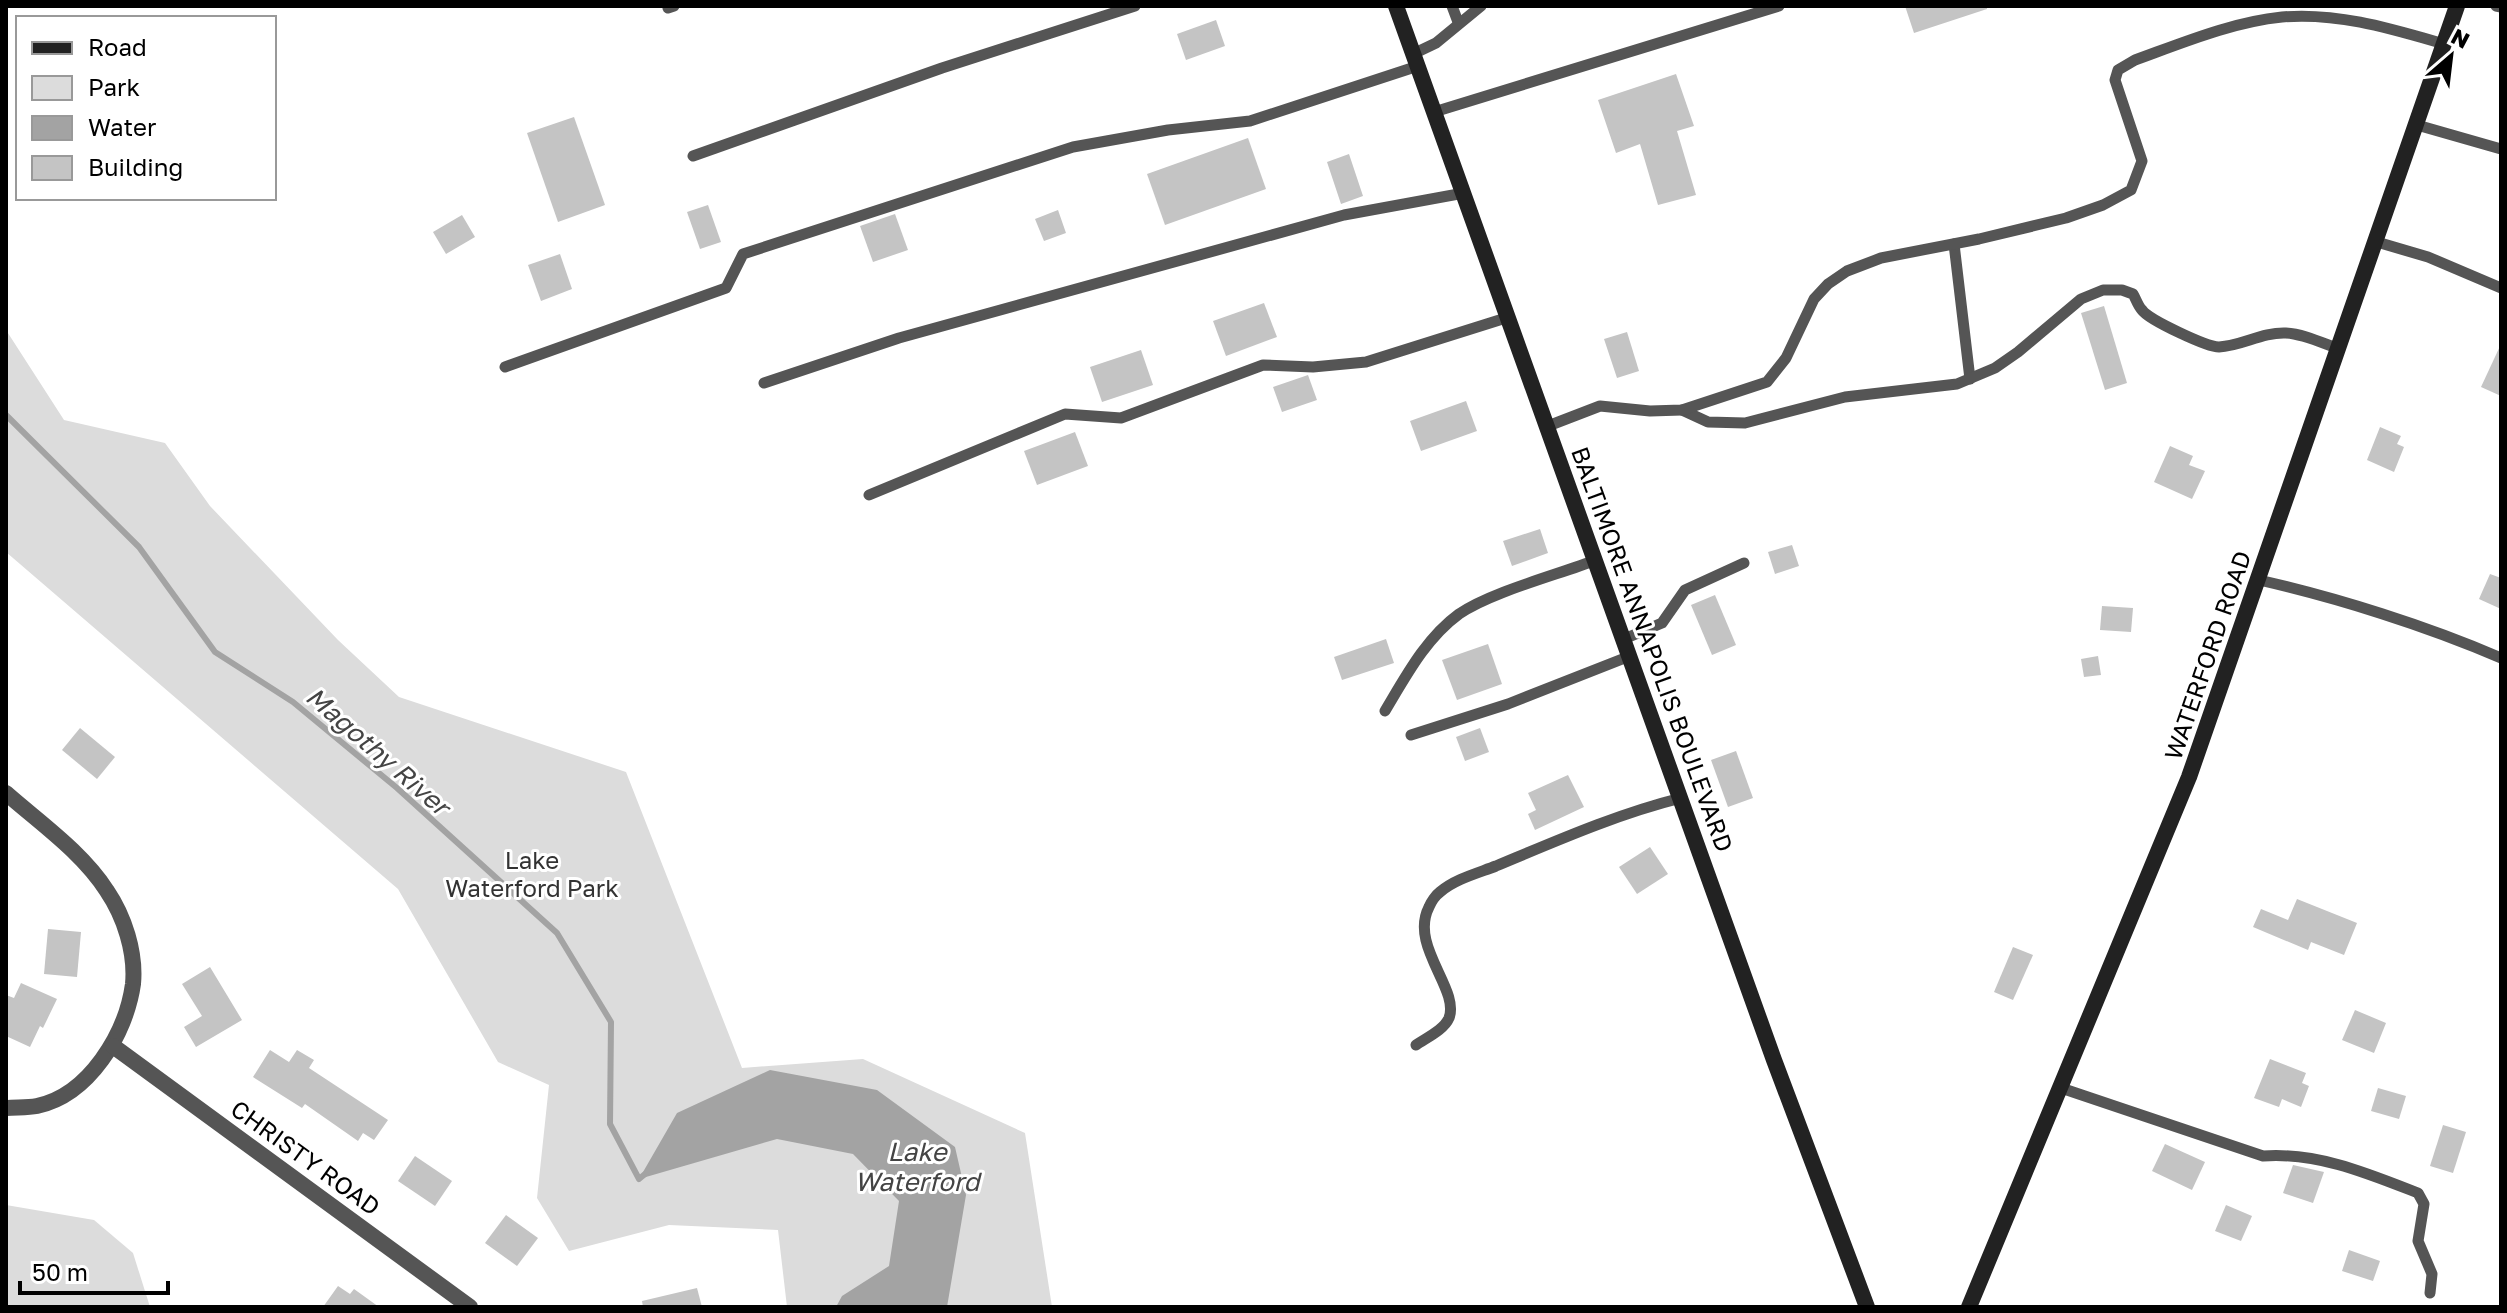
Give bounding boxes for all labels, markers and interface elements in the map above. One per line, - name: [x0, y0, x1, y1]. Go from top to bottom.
- legend: [16, 16, 276, 200]
- north arrow: [2411, 16, 2491, 96]
- text: N: [2447, 22, 2474, 54]
- text: Road: [88, 32, 147, 61]
- text: Park: [88, 72, 140, 101]
- text: Water: [88, 112, 156, 141]
- text: Building: [88, 152, 183, 181]
- street label: BALTIMORE ANNAPOLIS BOULEVARD: [1566, 443, 1740, 855]
- street label: WATERFORD ROAD: [2158, 547, 2256, 763]
- water label: Magothy River: [300, 680, 459, 824]
- park label: Lake Waterford Park: [445, 845, 619, 902]
- street label: CHRISTY ROAD: [226, 1093, 386, 1221]
- water label: Lake Waterford: [854, 1136, 983, 1197]
- scale bar: [20, 1245, 168, 1295]
- text: 50 m: [32, 1257, 88, 1286]

